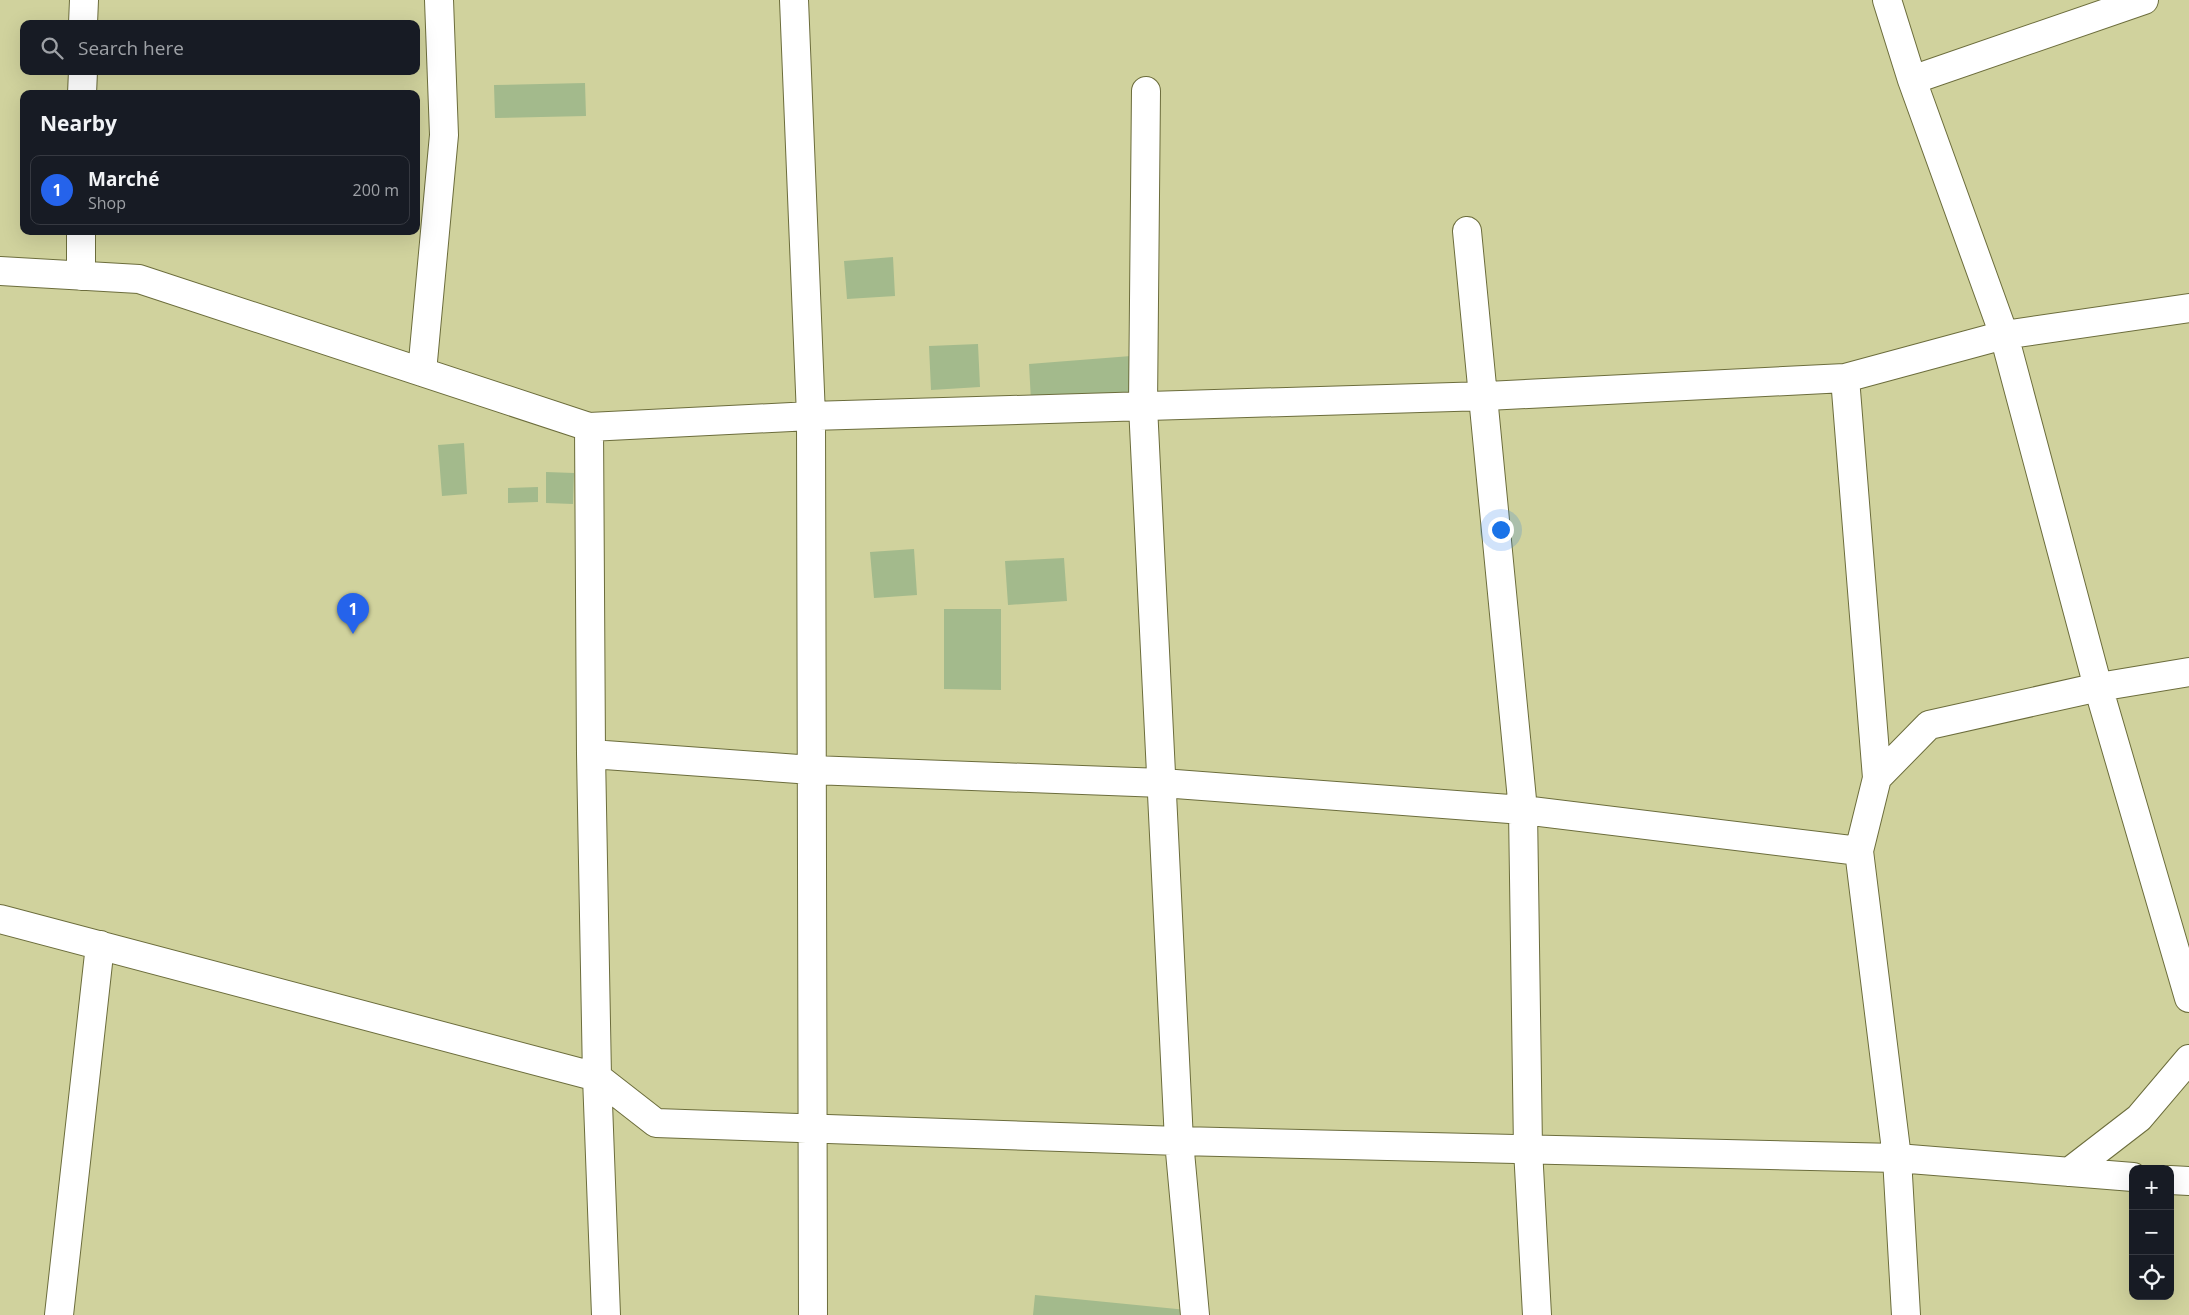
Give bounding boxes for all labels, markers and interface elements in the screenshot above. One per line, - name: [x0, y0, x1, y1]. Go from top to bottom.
- search box: [20, 20, 420, 75]
- icon: search: [38, 34, 66, 62]
- text: Search here: [78, 35, 184, 61]
- text: Nearby: [40, 109, 117, 137]
- text: Marché: [88, 166, 160, 192]
- text: 1: [52, 179, 62, 201]
- text: 200 m: [353, 179, 399, 201]
- text: Shop: [88, 192, 126, 214]
- your location: [1488, 517, 1514, 543]
- pin: 1: [337, 593, 369, 634]
- map controls: [2129, 1165, 2174, 1300]
- button: +: [2129, 1165, 2174, 1210]
- button: −: [2129, 1210, 2174, 1255]
- button: locate: [2129, 1255, 2174, 1300]

